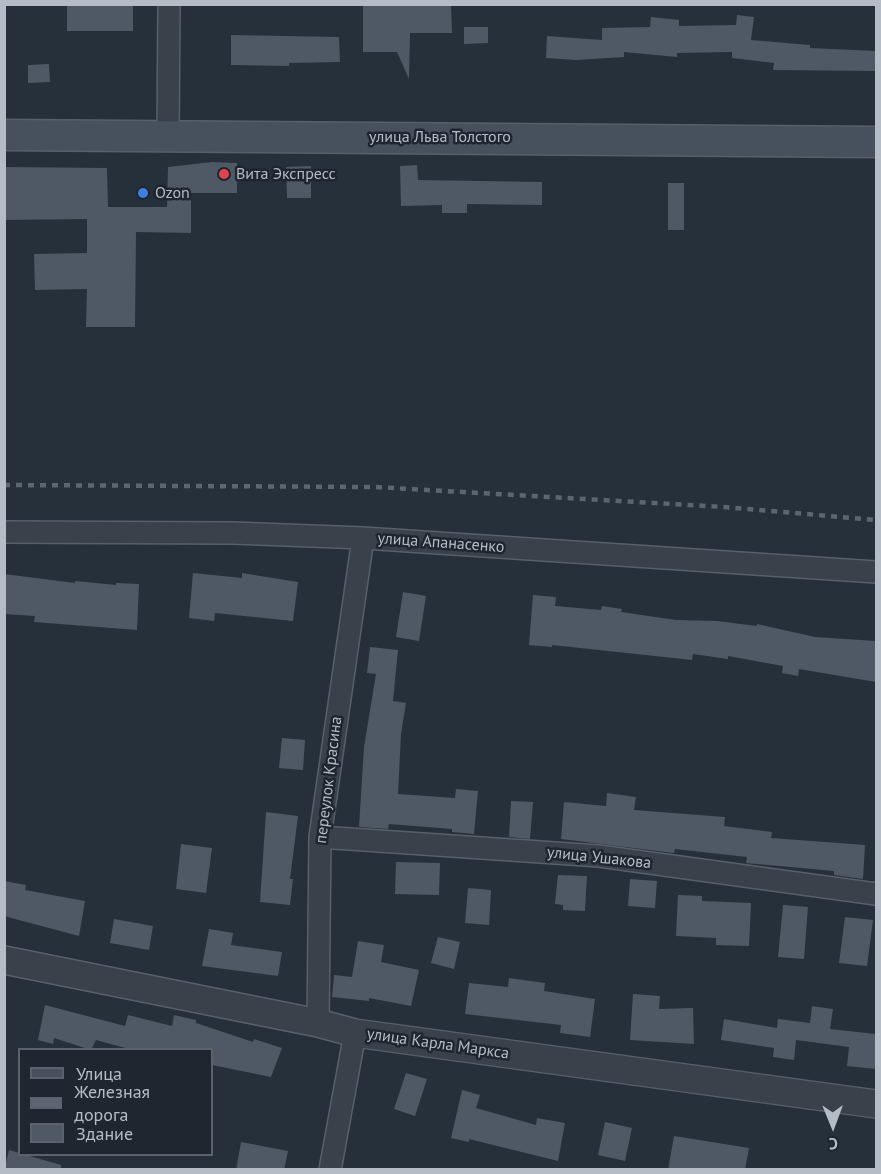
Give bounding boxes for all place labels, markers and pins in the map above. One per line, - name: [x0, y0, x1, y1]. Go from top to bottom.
- place label: Вита Экспресс: [236, 164, 336, 184]
- marker: Вита Экспресс: [217, 167, 231, 181]
- place label: Ozon: [155, 183, 190, 203]
- marker: Ozon: [136, 186, 150, 200]

